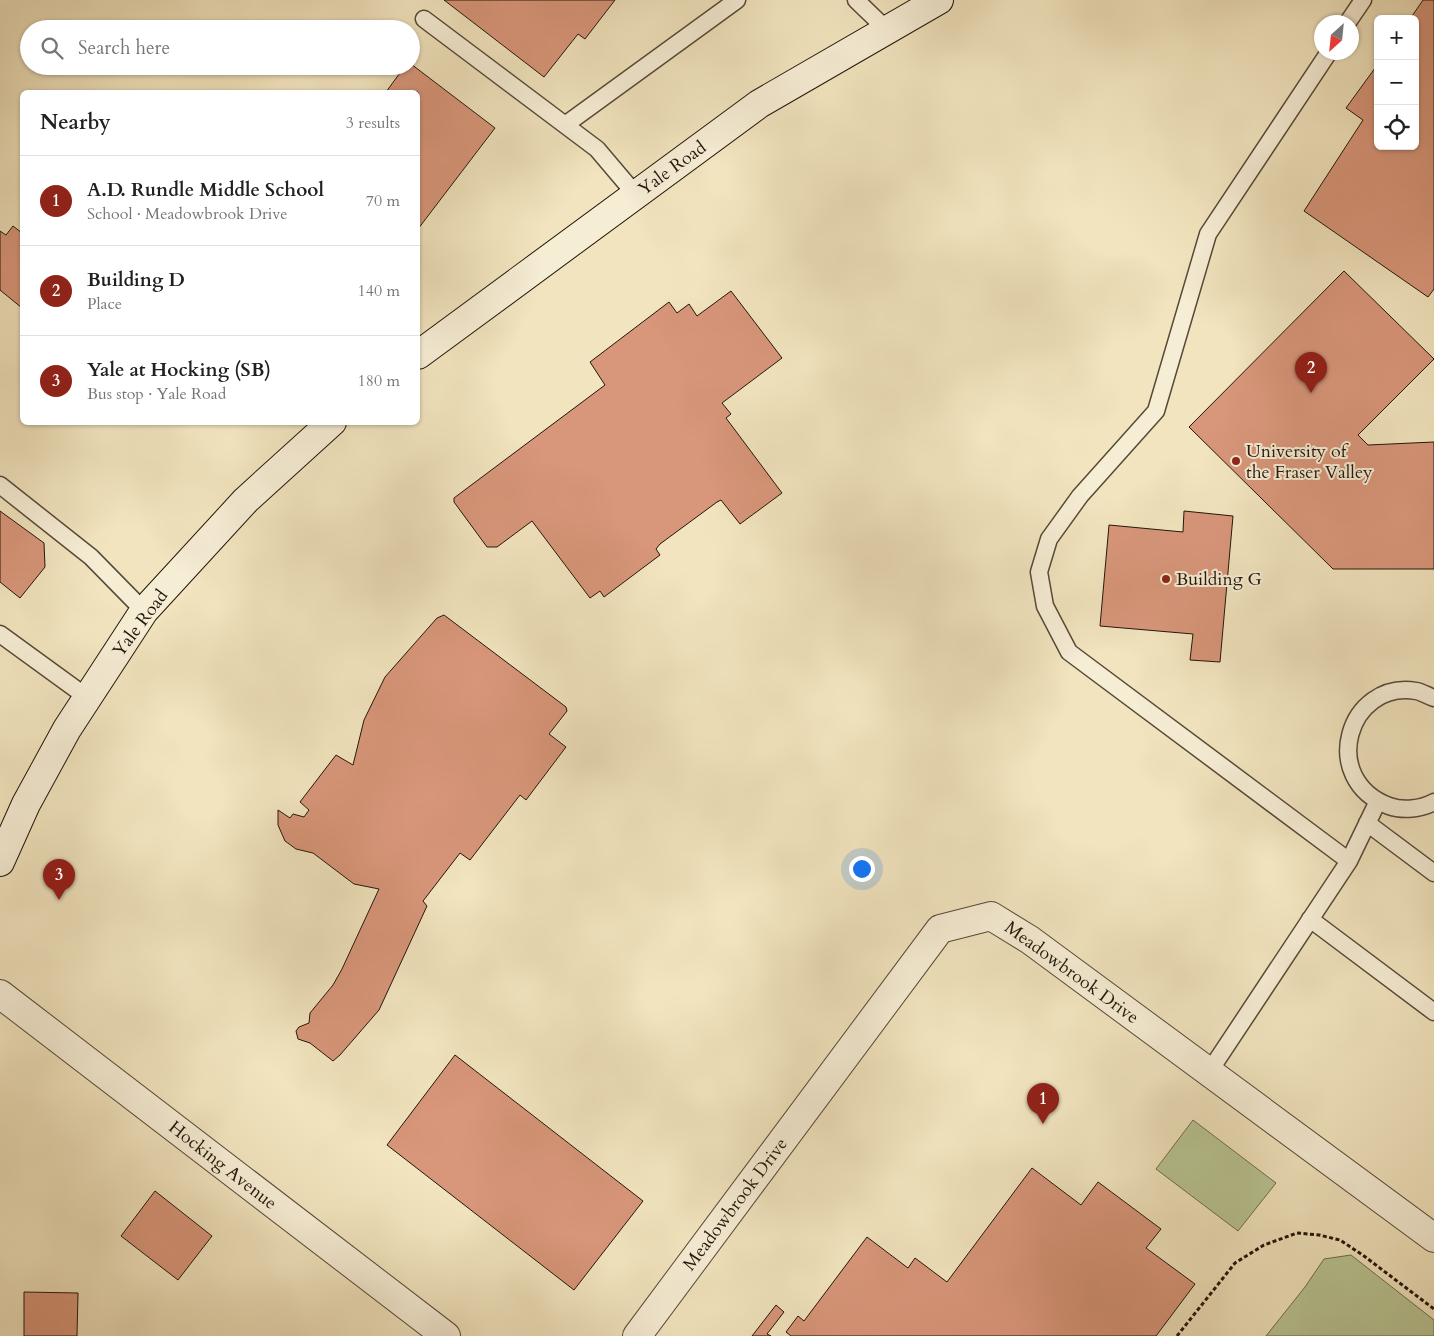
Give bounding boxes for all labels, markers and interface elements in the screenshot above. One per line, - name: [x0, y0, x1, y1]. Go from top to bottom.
- north arrow: [1314, 15, 1359, 60]
- map controls: [1374, 15, 1419, 150]
- button: +: [1374, 15, 1419, 60]
- search box: [20, 20, 420, 75]
- icon: search: [38, 34, 66, 62]
- text: Search here: [78, 35, 170, 61]
- button: −: [1374, 60, 1419, 105]
- button: locate: [1374, 105, 1419, 150]
- text: Nearby: [40, 108, 111, 137]
- text: 3 results: [346, 112, 400, 134]
- street label: Yale Road: [633, 135, 712, 202]
- text: A.D. Rundle Middle School: [87, 177, 324, 203]
- text: 1: [52, 190, 60, 212]
- text: 70 m: [366, 190, 400, 212]
- text: School · Meadowbrook Drive: [87, 203, 288, 225]
- text: Building D: [87, 267, 185, 293]
- text: 2: [52, 280, 60, 302]
- text: 140 m: [358, 280, 400, 302]
- text: Place: [87, 293, 122, 315]
- pin: 2: [1295, 352, 1327, 393]
- text: Yale at Hocking (SB): [87, 357, 271, 383]
- text: 3: [52, 370, 60, 392]
- text: 180 m: [358, 370, 400, 392]
- text: Bus stop · Yale Road: [87, 383, 226, 405]
- place label: University of the Fraser Valley: [1246, 439, 1373, 485]
- marker: University of the Fraser Valley: [1230, 455, 1242, 467]
- place label: Building G: [1176, 567, 1262, 592]
- marker: Building G: [1160, 573, 1172, 585]
- street label: Yale Road: [107, 584, 174, 662]
- your location: [849, 856, 875, 882]
- pin: 3: [43, 859, 75, 900]
- street label: Meadowbrook Drive: [999, 915, 1144, 1030]
- pin: 1: [1027, 1083, 1059, 1124]
- street label: Hocking Avenue: [163, 1115, 282, 1216]
- street label: Meadowbrook Drive: [677, 1133, 794, 1276]

